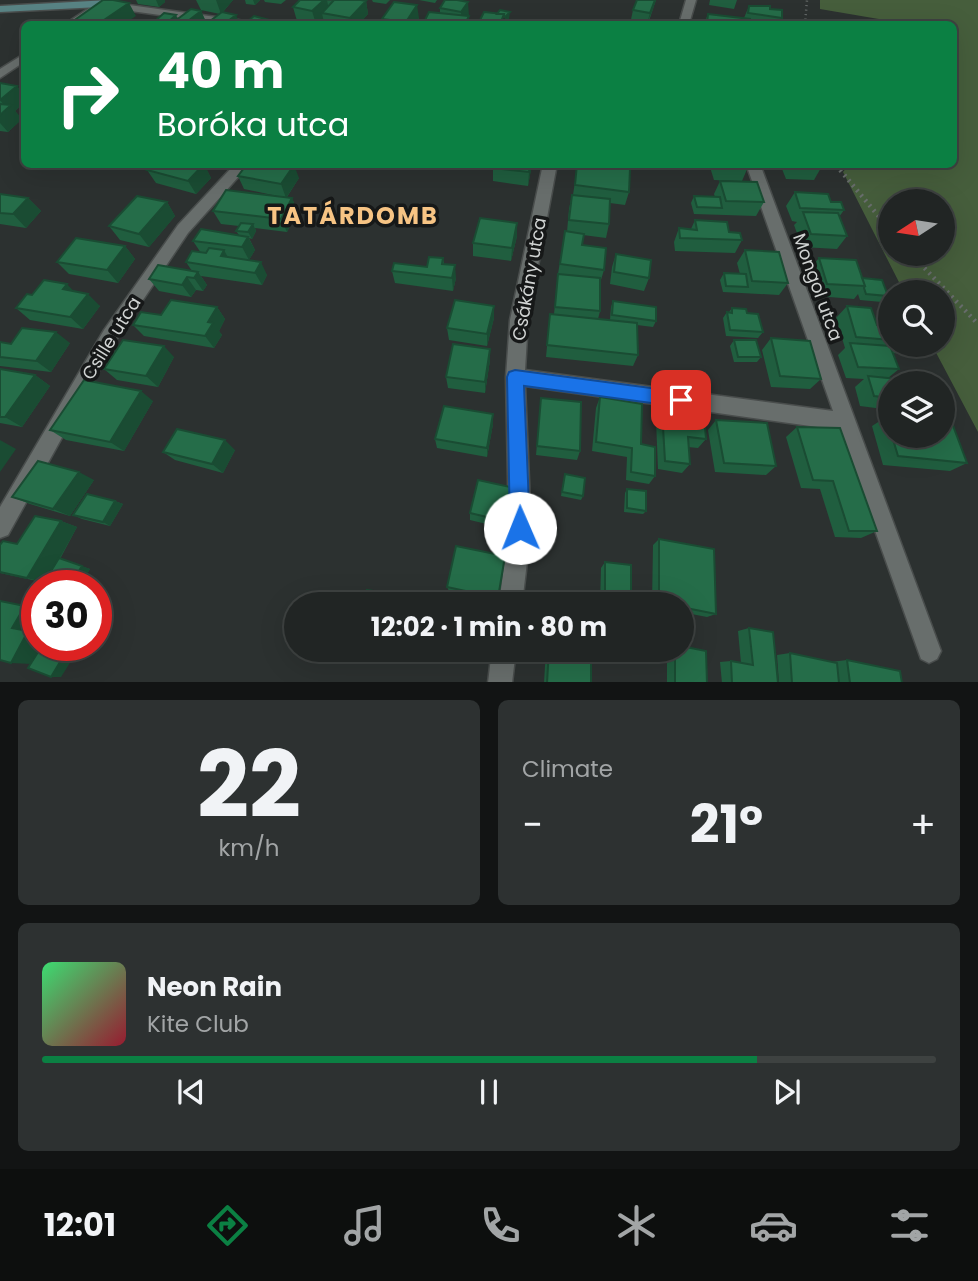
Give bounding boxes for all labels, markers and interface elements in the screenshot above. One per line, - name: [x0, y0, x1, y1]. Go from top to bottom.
- text: 40 m: [157, 37, 284, 105]
- icon: right: [42, 49, 133, 140]
- text: Boróka utca: [157, 102, 349, 147]
- north arrow: [878, 189, 956, 266]
- map controls: [878, 189, 955, 448]
- district label: TATÁRDOMB: [267, 199, 439, 232]
- street label: Csákány utca: [506, 216, 552, 342]
- street label: Mongol utca: [787, 230, 849, 344]
- button: search: [878, 280, 955, 357]
- street label: Csille utca: [76, 292, 146, 384]
- pin: [651, 370, 711, 430]
- button: layers: [878, 371, 955, 448]
- icon: arrive: [662, 381, 700, 419]
- position arrow: [483, 491, 557, 565]
- speed limit sign: 30: [21, 570, 112, 661]
- text: 12:02 · 1 min · 80 m: [371, 609, 607, 645]
- text: 22: [197, 721, 301, 849]
- text: Climate: [522, 753, 613, 785]
- text: 21°: [690, 788, 763, 861]
- text: −: [522, 798, 543, 851]
- text: +: [910, 798, 936, 851]
- text: km/h: [218, 832, 280, 864]
- text: Neon Rain: [147, 969, 282, 1005]
- text: Kite Club: [147, 1008, 249, 1040]
- icon: previous: [172, 1073, 210, 1111]
- icon: pause: [470, 1073, 508, 1111]
- icon: next: [768, 1073, 806, 1111]
- icon: directions: [203, 1201, 252, 1250]
- icon: music: [340, 1201, 389, 1250]
- icon: phone: [476, 1201, 525, 1250]
- icon: climate: [612, 1201, 661, 1250]
- icon: car: [749, 1201, 798, 1250]
- icon: filters: [885, 1201, 934, 1250]
- text: 12:01: [44, 1202, 116, 1247]

